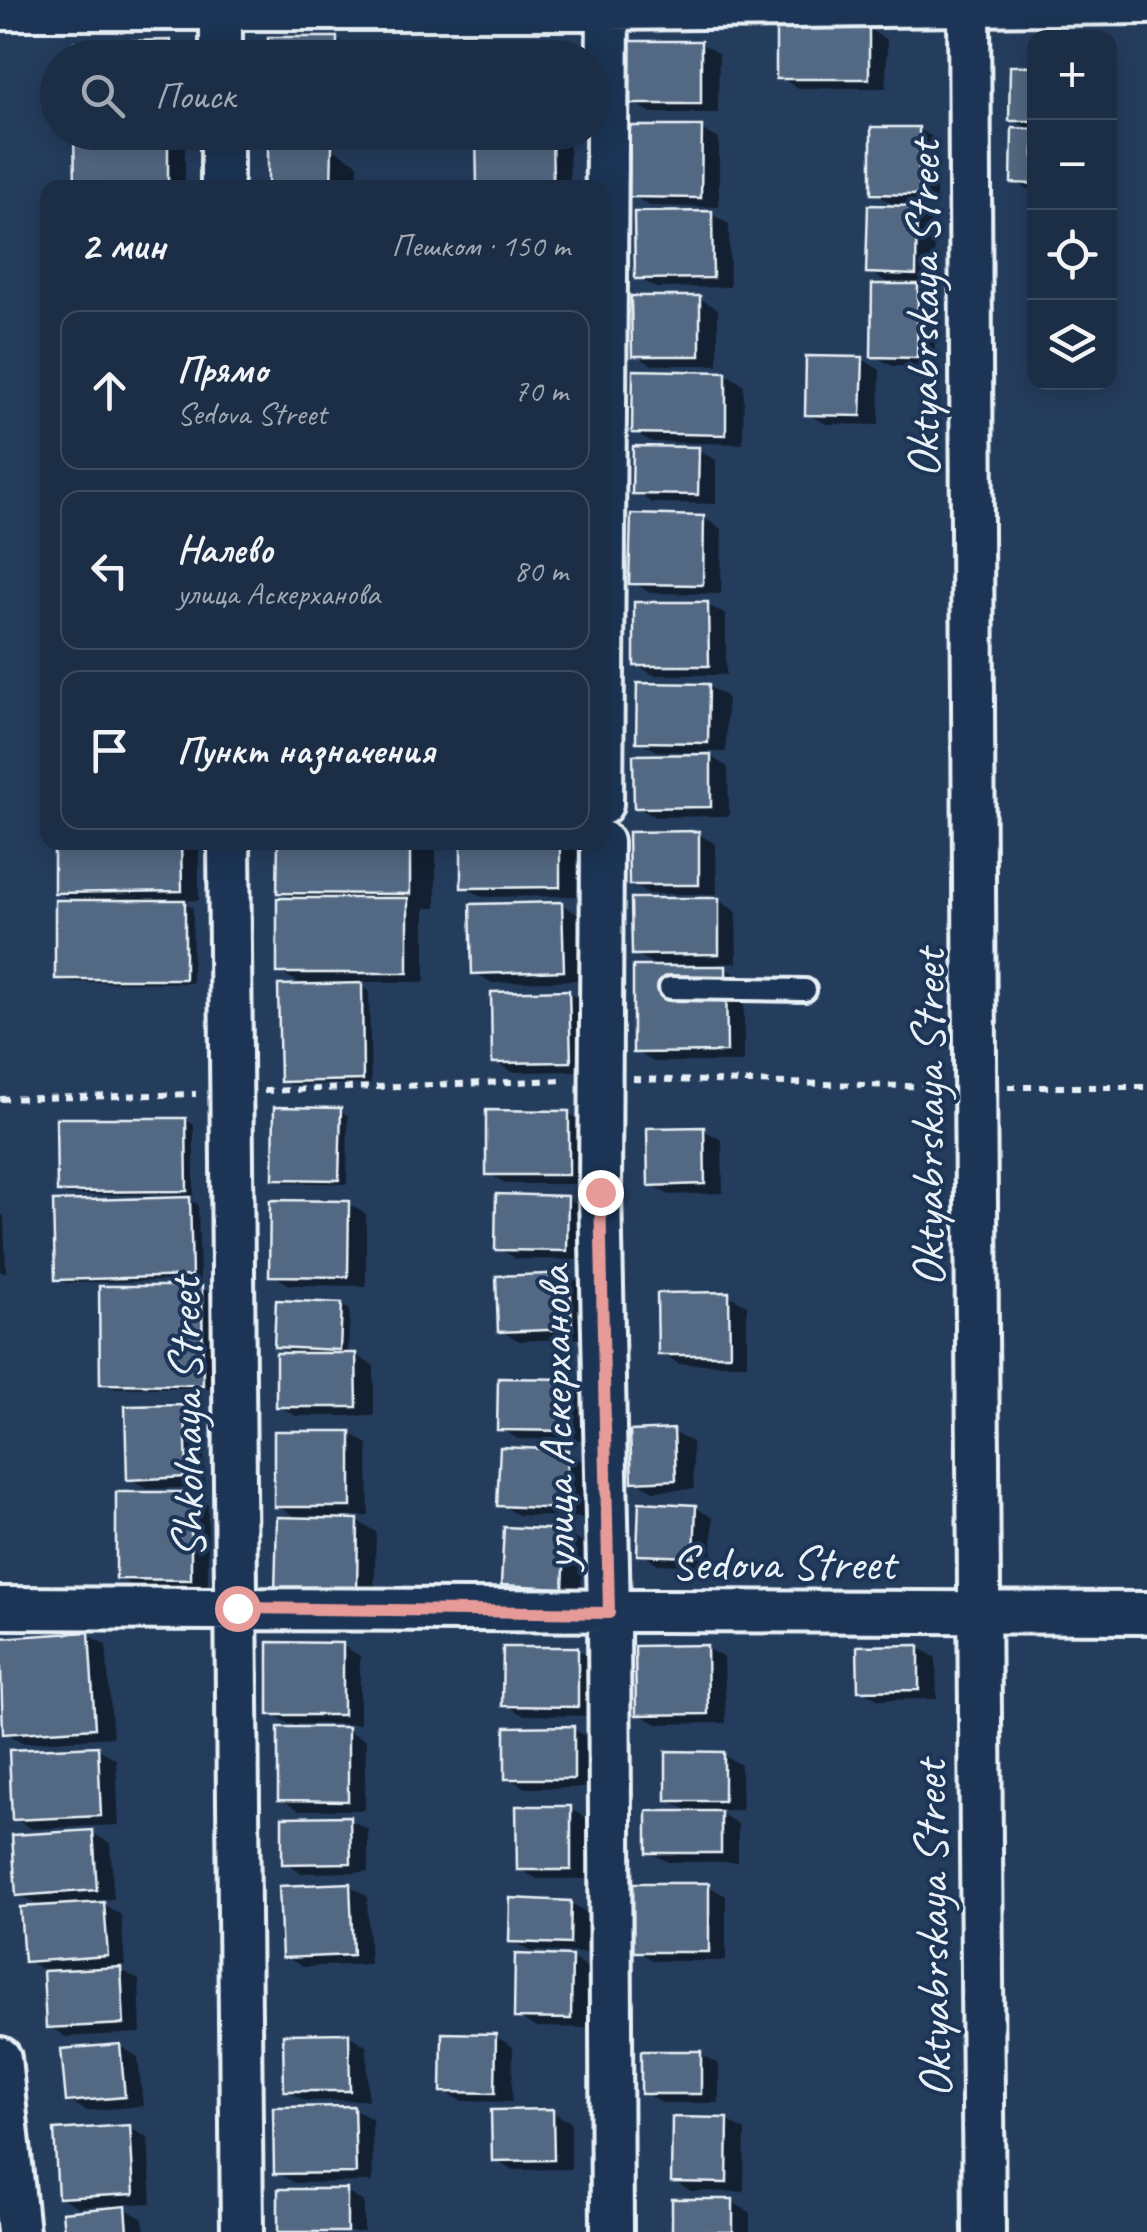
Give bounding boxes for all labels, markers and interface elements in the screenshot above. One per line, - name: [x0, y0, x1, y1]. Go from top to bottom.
- map controls: [1027, 30, 1117, 390]
- button: +: [1027, 30, 1117, 120]
- search box: [40, 40, 610, 150]
- icon: search: [75, 68, 130, 123]
- text: Поиск: [155, 72, 235, 119]
- button: −: [1027, 120, 1117, 210]
- street label: Oktyabrskaya Street: [893, 136, 953, 478]
- button: locate: [1027, 210, 1117, 300]
- text: 2 мин: [80, 219, 165, 272]
- text: Пешком · 150 m: [391, 225, 570, 266]
- button: layers: [1027, 300, 1117, 390]
- text: Прямо: [177, 346, 267, 393]
- icon: ahead: [82, 363, 137, 418]
- text: 70 m: [514, 370, 568, 411]
- text: Sedova Street: [177, 393, 327, 434]
- text: Налево: [177, 526, 273, 573]
- icon: left: [82, 543, 137, 598]
- text: 80 m: [514, 550, 568, 591]
- text: улица Аскерханова: [177, 573, 380, 614]
- icon: arrive: [82, 723, 137, 778]
- text: Пункт назначения: [177, 727, 434, 774]
- street label: Oktyabrskaya Street: [898, 945, 958, 1287]
- route end: [578, 1170, 624, 1216]
- street label: улица Аскерханова: [523, 1262, 589, 1574]
- street label: Shkolnaya Street: [153, 1273, 218, 1559]
- street label: Sedova Street: [671, 1533, 899, 1593]
- route start: [215, 1586, 261, 1632]
- street label: Oktyabrskaya Street: [899, 1756, 965, 2098]

